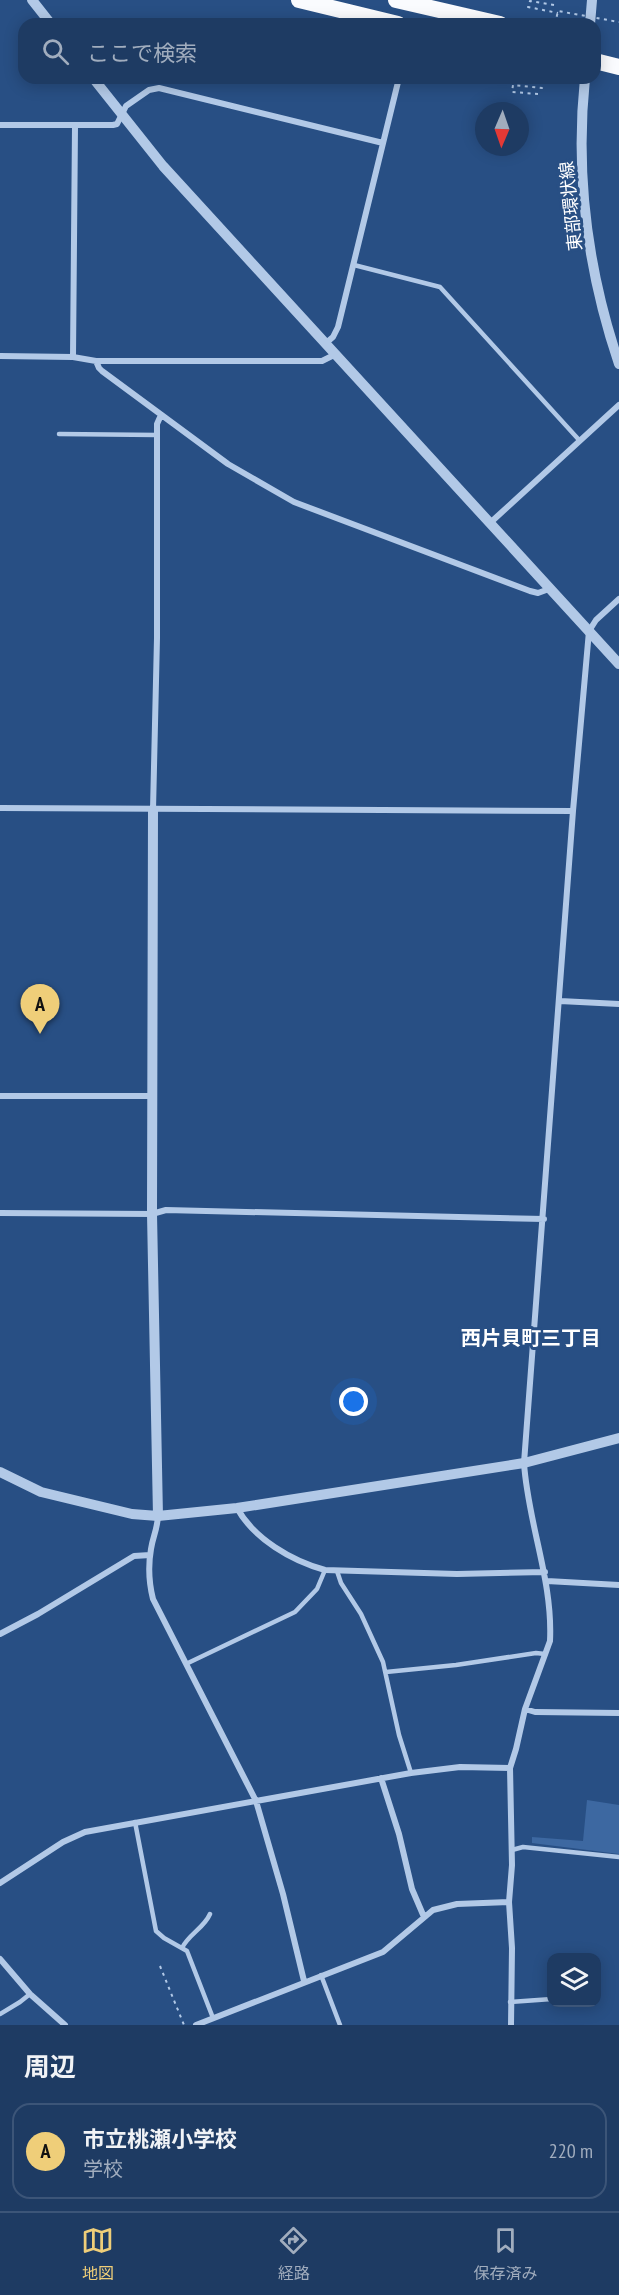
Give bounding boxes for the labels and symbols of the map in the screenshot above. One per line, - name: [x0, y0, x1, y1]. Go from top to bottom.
- north arrow: [475, 102, 529, 156]
- street label: 東部環状線: [554, 160, 587, 252]
- pin: A: [20, 984, 60, 1034]
- district label: 西片貝町三丁目: [461, 1325, 601, 1351]
- your location: [339, 1387, 368, 1416]

